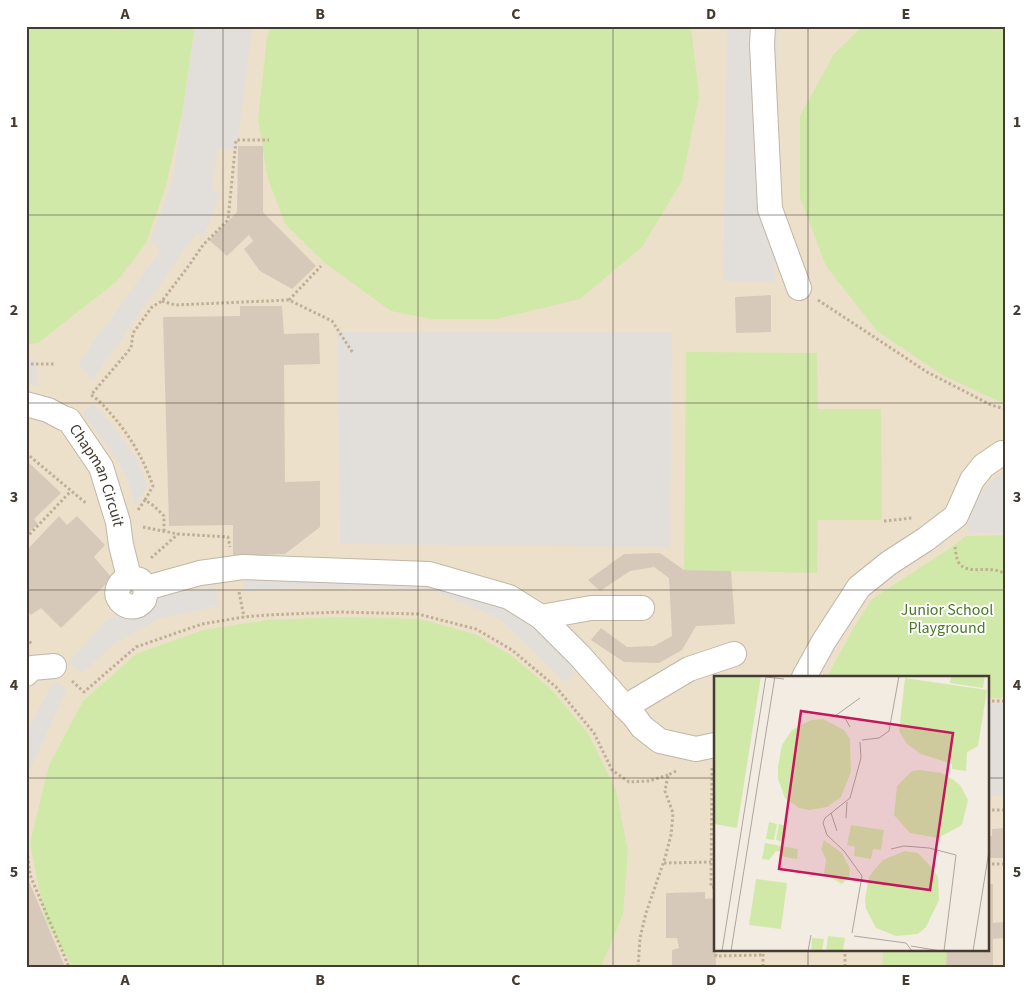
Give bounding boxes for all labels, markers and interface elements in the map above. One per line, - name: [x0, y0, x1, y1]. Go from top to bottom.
- text: A: [119, 3, 130, 25]
- text: B: [315, 3, 325, 25]
- text: C: [511, 3, 521, 25]
- text: D: [706, 3, 716, 25]
- text: E: [902, 3, 910, 25]
- text: 1: [10, 111, 18, 133]
- text: 1: [1013, 111, 1021, 133]
- text: 2: [10, 299, 18, 321]
- text: 2: [1013, 299, 1021, 321]
- street label: Chapman Circuit: [64, 419, 130, 528]
- text: 3: [10, 486, 18, 508]
- text: 3: [1013, 486, 1021, 508]
- park label: Junior School Playground: [901, 599, 993, 639]
- text: 4: [10, 674, 19, 696]
- text: 4: [1013, 674, 1022, 696]
- inset map: [714, 676, 988, 950]
- text: 5: [10, 861, 18, 883]
- text: 5: [1013, 861, 1021, 883]
- text: A: [119, 969, 130, 991]
- text: B: [315, 969, 325, 991]
- text: C: [511, 969, 521, 991]
- text: D: [706, 969, 716, 991]
- text: E: [902, 969, 910, 991]

